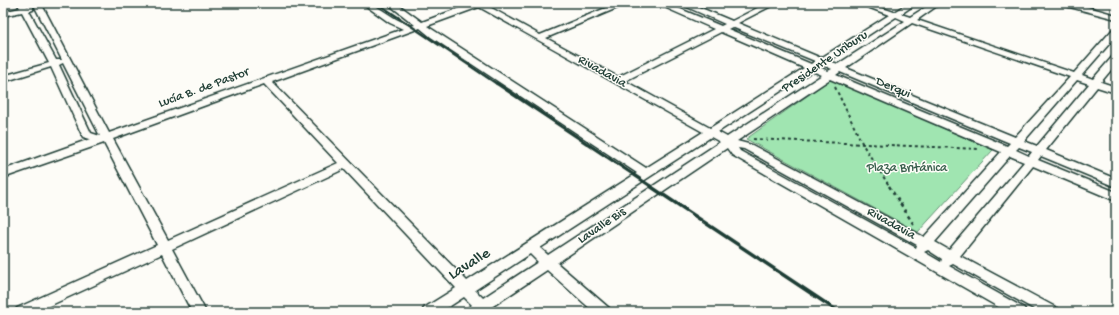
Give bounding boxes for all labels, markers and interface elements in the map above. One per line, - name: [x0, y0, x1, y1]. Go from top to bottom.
- street label: Presidente Uriburu: [778, 28, 871, 97]
- street label: Rivadavia: [575, 53, 630, 92]
- street label: Lucía B. de Pastor: [157, 64, 253, 111]
- street label: Derqui: [872, 74, 913, 102]
- park label: Plaza Británica: [866, 161, 948, 176]
- street label: Lavalle Bis: [575, 204, 630, 248]
- street label: Rivadavia: [864, 205, 919, 244]
- street label: Lavalle: [445, 244, 495, 285]

